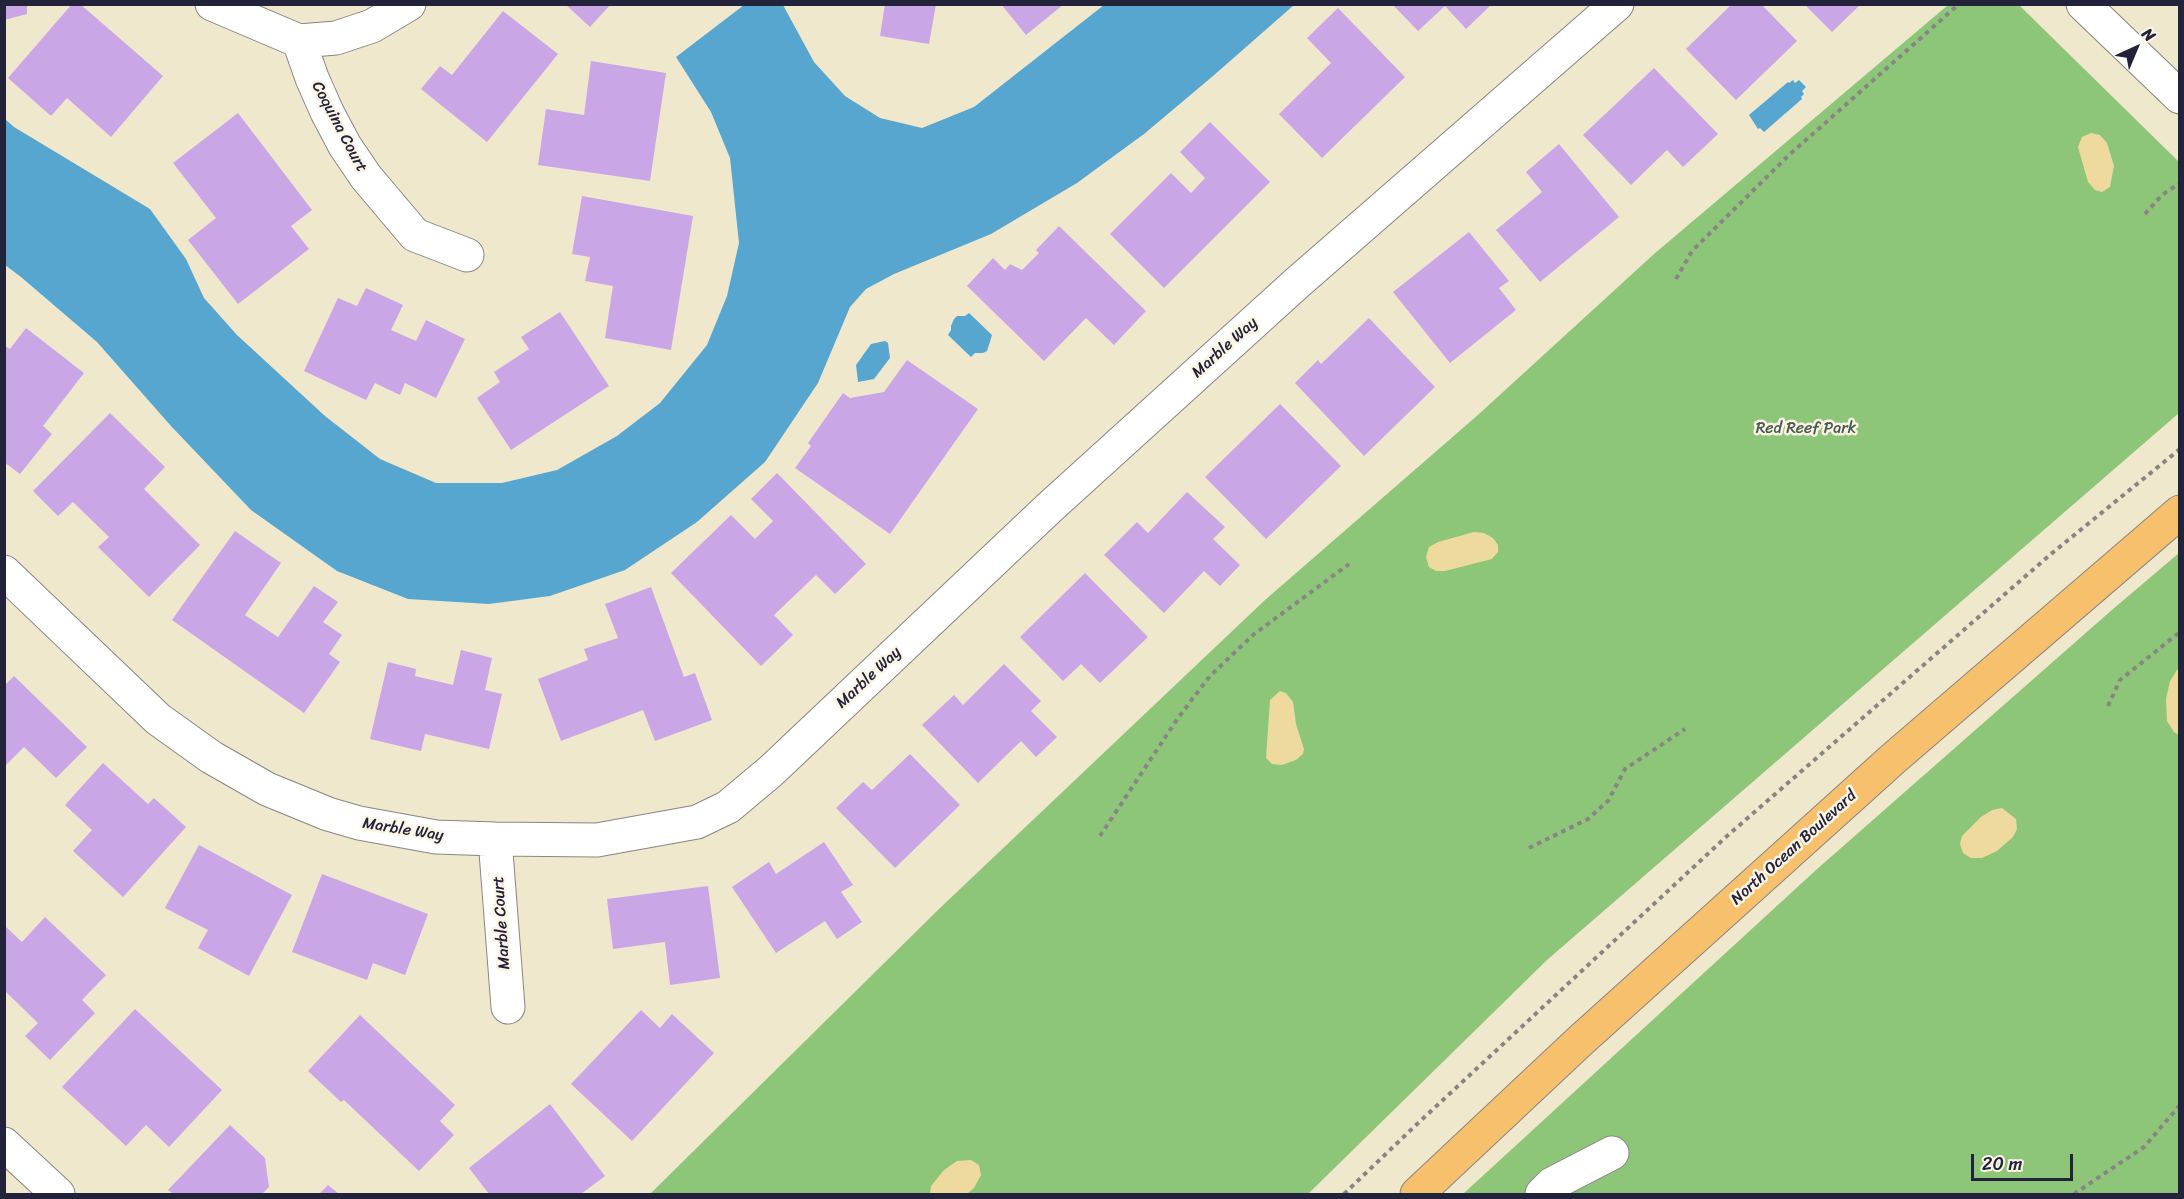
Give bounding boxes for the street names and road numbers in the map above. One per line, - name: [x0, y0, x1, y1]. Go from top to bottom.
- street label: Coquina Court: [307, 78, 371, 176]
- street label: Marble Way: [1188, 313, 1262, 383]
- street label: Marble Way: [833, 643, 905, 713]
- street label: North Ocean Boulevard: [1727, 787, 1861, 909]
- street label: Marble Way: [361, 814, 445, 846]
- street label: Marble Court: [489, 876, 515, 970]

